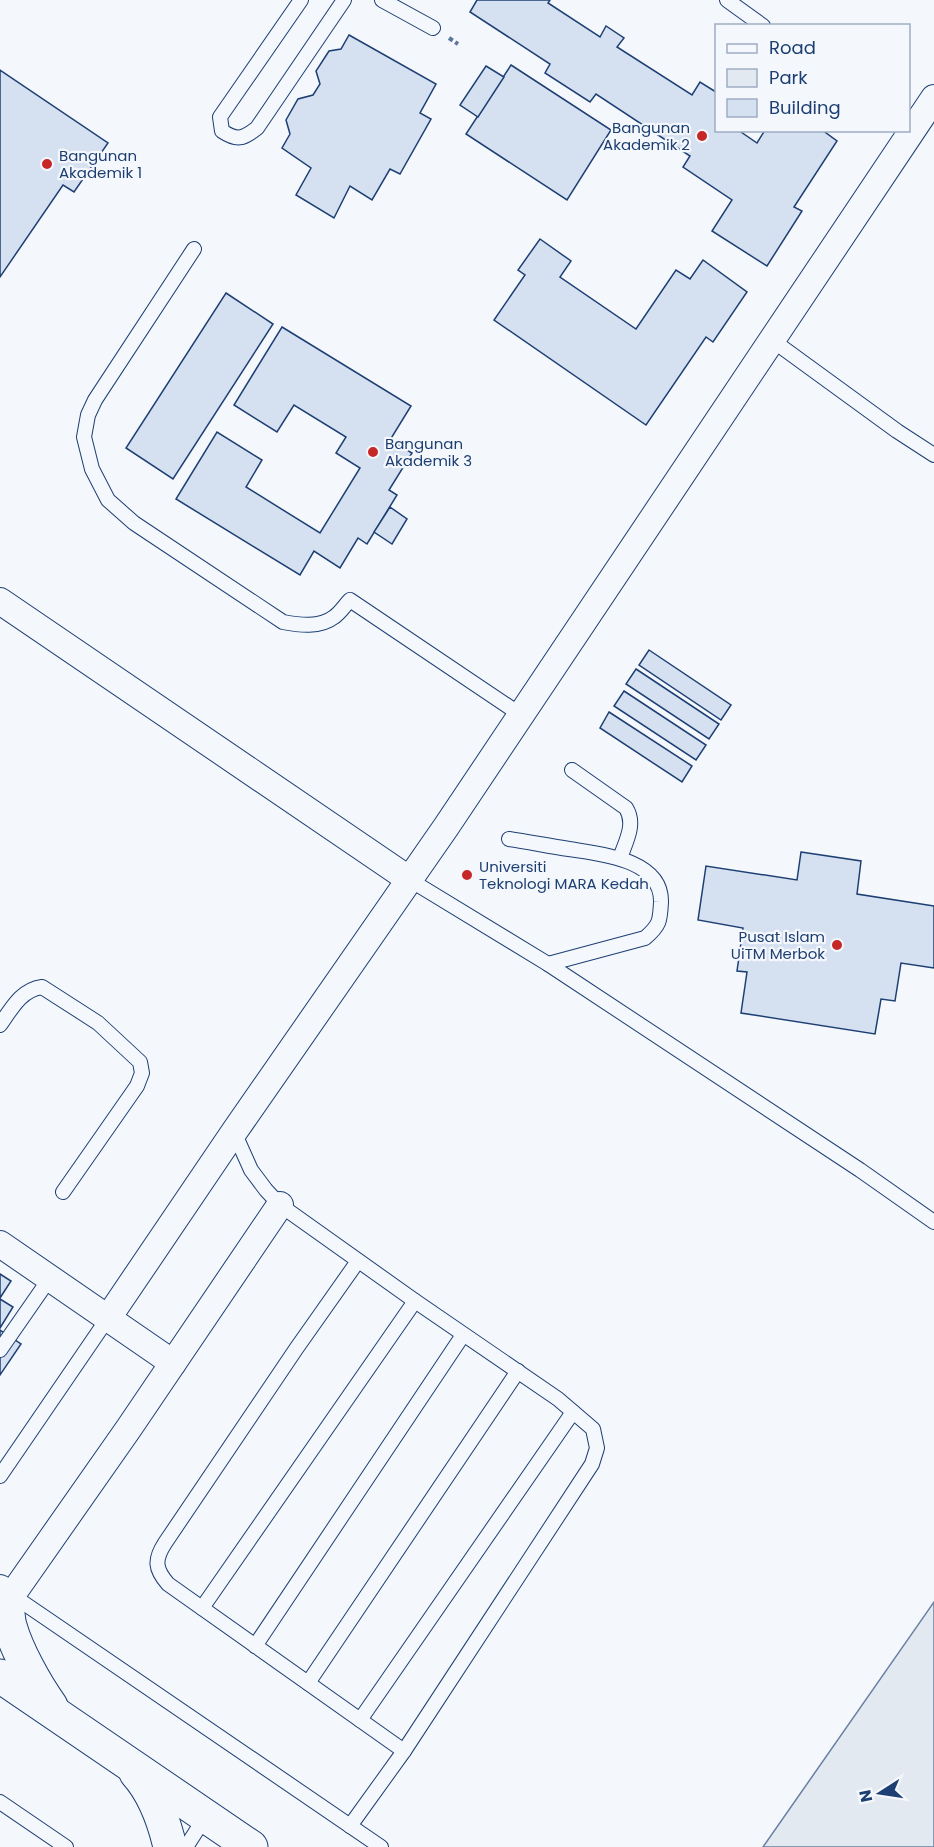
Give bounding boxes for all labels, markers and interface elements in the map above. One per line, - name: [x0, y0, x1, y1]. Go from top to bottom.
- legend: [715, 24, 910, 132]
- text: Road: [769, 35, 816, 60]
- text: Park: [769, 65, 808, 90]
- text: Building: [769, 95, 841, 120]
- place label: Bangunan Akademik 2: [603, 117, 690, 155]
- marker: Bangunan Akademik 2: [695, 129, 709, 143]
- place label: Bangunan Akademik 1: [59, 145, 142, 183]
- marker: Bangunan Akademik 1: [40, 157, 54, 171]
- place label: Bangunan Akademik 3: [385, 433, 472, 471]
- marker: Bangunan Akademik 3: [366, 445, 380, 459]
- place label: Universiti Teknologi MARA Kedah: [479, 856, 649, 894]
- marker: Universiti Teknologi MARA Kedah: [460, 868, 474, 882]
- place label: Pusat Islam UiTM Merbok: [731, 926, 825, 964]
- marker: Pusat Islam UiTM Merbok: [830, 938, 844, 952]
- north arrow: [850, 1763, 910, 1823]
- text: N: [853, 1788, 878, 1804]

